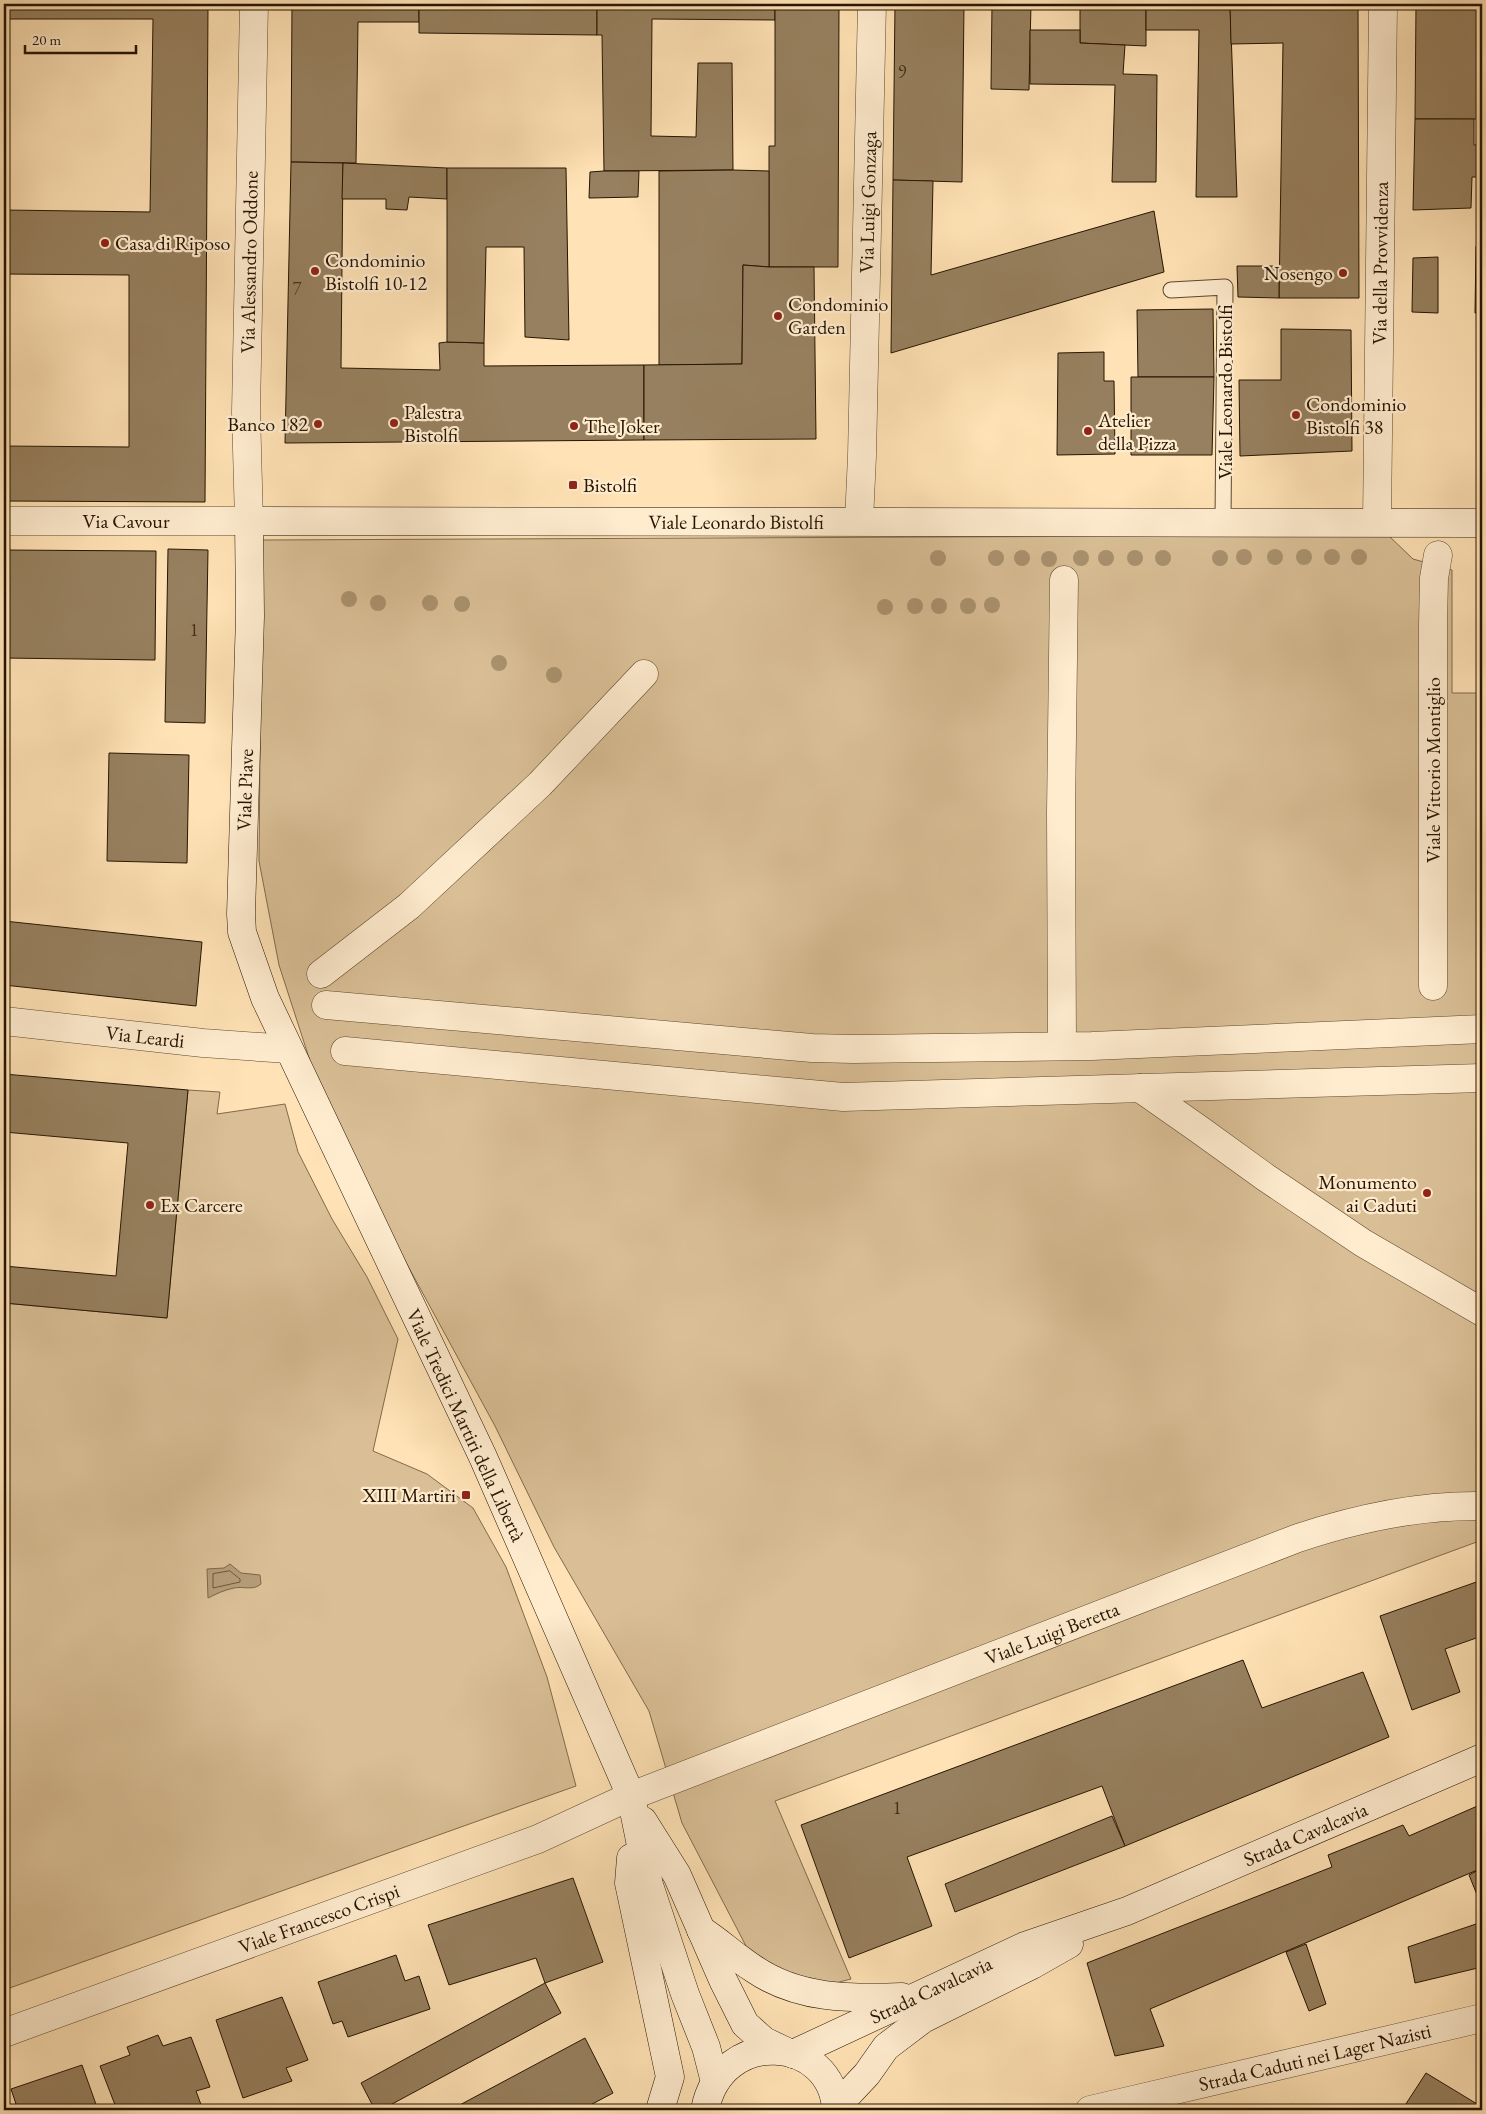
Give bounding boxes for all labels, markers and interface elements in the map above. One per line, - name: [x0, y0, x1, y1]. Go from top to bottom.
- scale bar: [25, 22, 136, 54]
- text: 20 m: [32, 30, 61, 49]
- house number: 9: [898, 60, 907, 83]
- street label: Via Luigi Gonzaga: [853, 131, 882, 273]
- street label: Via Alessandro Oddone: [234, 170, 264, 354]
- street label: Via della Provvidenza: [1366, 181, 1394, 345]
- place label: Casa di Riposo: [115, 230, 231, 256]
- marker: Casa di Riposo: [99, 237, 111, 249]
- place label: Condominio Bistolfi 10-12: [325, 247, 427, 296]
- place label: Nosengo: [1264, 260, 1333, 286]
- marker: Condominio Bistolfi 10-12: [309, 265, 321, 277]
- marker: Nosengo: [1337, 267, 1349, 279]
- house number: 7: [293, 277, 302, 300]
- place label: Condominio Garden: [788, 291, 889, 340]
- street label: Viale Leonardo Bistolfi: [1212, 304, 1238, 480]
- marker: Condominio Garden: [772, 310, 784, 322]
- place label: Condominio Bistolfi 38: [1306, 391, 1407, 440]
- place label: Palestra Bistolfi: [404, 399, 462, 448]
- place label: Atelier della Pizza: [1097, 407, 1177, 456]
- marker: Condominio Bistolfi 38: [1290, 409, 1302, 421]
- place label: Banco 182: [227, 411, 308, 437]
- place label: The Joker: [584, 413, 660, 439]
- marker: Palestra Bistolfi: [388, 417, 400, 429]
- marker: Banco 182: [312, 418, 324, 430]
- marker: The Joker: [568, 420, 580, 432]
- marker: Atelier della Pizza: [1082, 425, 1094, 437]
- place label: Bistolfi: [583, 472, 637, 498]
- marker: Bistolfi: [567, 479, 579, 491]
- street label: Via Cavour: [82, 508, 170, 534]
- street label: Viale Leonardo Bistolfi: [649, 509, 824, 535]
- house number: 1: [190, 618, 198, 641]
- street label: Viale Vittorio Montiglio: [1420, 677, 1446, 863]
- street label: Viale Piave: [231, 748, 259, 831]
- street label: Via Leardi: [104, 1019, 186, 1054]
- place label: Monumento ai Caduti: [1318, 1169, 1417, 1218]
- marker: Monumento ai Caduti: [1421, 1187, 1433, 1199]
- place label: Ex Carcere: [160, 1192, 243, 1218]
- marker: Ex Carcere: [144, 1199, 156, 1211]
- street label: Viale Tredici Martiri della Libertà: [400, 1304, 532, 1546]
- place label: XIII Martiri: [361, 1482, 456, 1508]
- marker: XIII Martiri: [460, 1489, 472, 1501]
- street label: Viale Luigi Beretta: [981, 1595, 1123, 1671]
- house number: 1: [893, 1796, 901, 1819]
- street label: Strada Cavalcavia: [1239, 1796, 1371, 1872]
- street label: Viale Francesco Crispi: [235, 1877, 403, 1960]
- street label: Strada Cavalcavia: [865, 1950, 996, 2030]
- street label: Strada Caduti nei Lager Nazisti: [1196, 2017, 1434, 2097]

